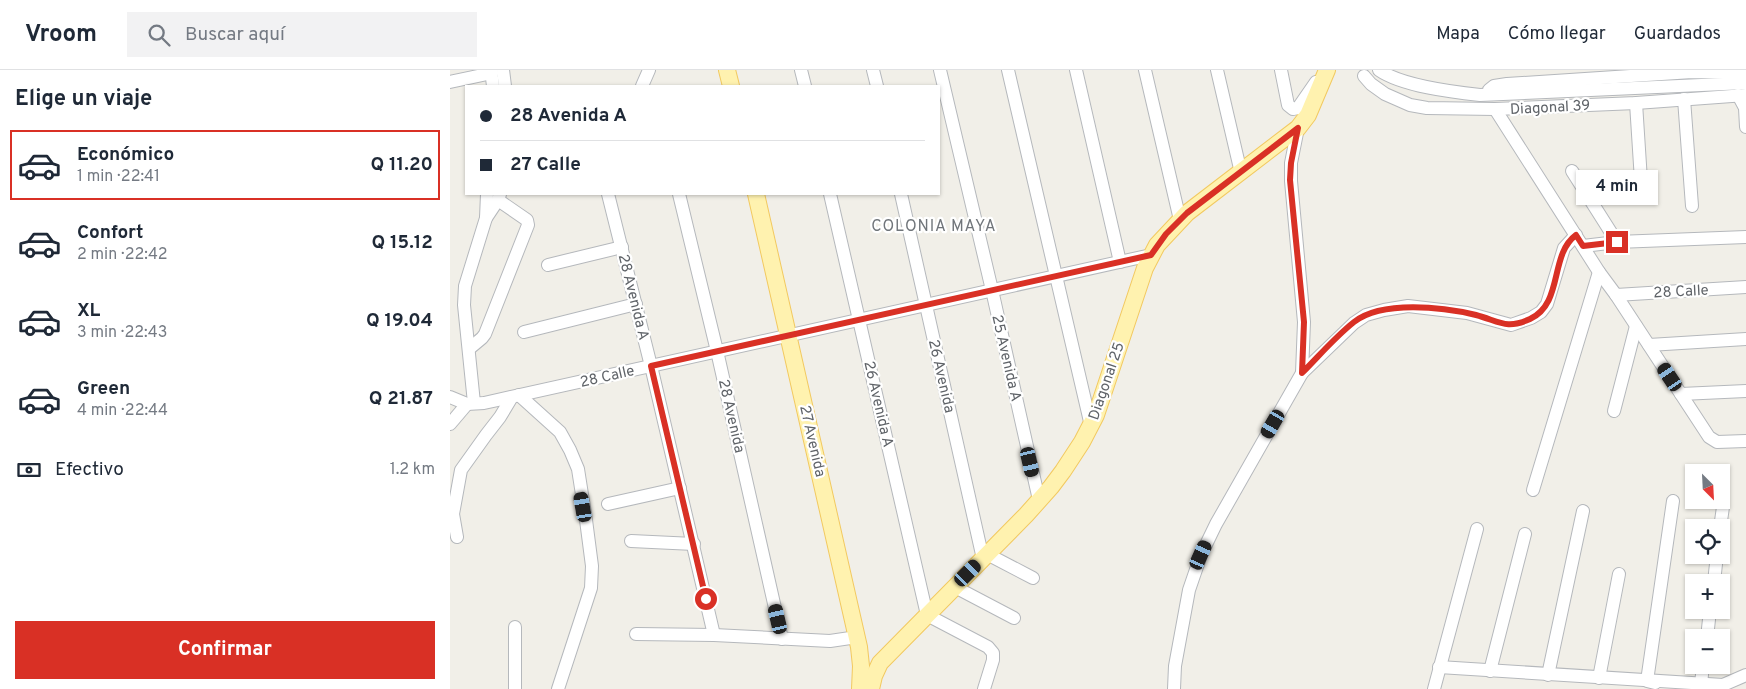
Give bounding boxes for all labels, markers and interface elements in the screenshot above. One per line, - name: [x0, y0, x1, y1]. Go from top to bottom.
- search box: [127, 12, 477, 57]
- text: Vroom: [25, 20, 97, 50]
- icon: search: [145, 21, 173, 49]
- text: Buscar aquí: [185, 23, 285, 47]
- text: Mapa: [1436, 23, 1480, 46]
- text: Cómo llegar: [1508, 23, 1606, 46]
- text: Guardados: [1634, 23, 1721, 46]
- text: Elige un viaje: [15, 86, 152, 113]
- street label: Diagonal 39: [1509, 97, 1591, 120]
- text: 28 Avenida A: [510, 104, 627, 128]
- icon: car: [17, 143, 62, 188]
- text: Económico: [77, 143, 174, 167]
- text: Q 11.20: [370, 153, 433, 177]
- text: 27 Calle: [510, 153, 581, 177]
- text: 1 min · 22:41: [77, 167, 160, 187]
- callout: 4 min: [1576, 170, 1658, 204]
- text: 4 min: [1596, 177, 1638, 197]
- district label: COLONIA MAYA: [871, 217, 997, 237]
- icon: car: [17, 221, 62, 266]
- text: Confort: [77, 221, 143, 245]
- text: Q 15.12: [371, 231, 433, 255]
- route end: [1606, 231, 1628, 253]
- text: 2 min · 22:42: [77, 245, 168, 265]
- street label: 28 Avenida A: [613, 252, 652, 342]
- street label: 28 Calle: [1653, 282, 1709, 303]
- icon: car: [17, 299, 62, 344]
- text: XL: [77, 299, 100, 323]
- text: Q 19.04: [366, 309, 433, 333]
- street label: 25 Avenida A: [986, 313, 1025, 404]
- text: 3 min · 22:43: [77, 323, 167, 343]
- street label: 26 Avenida: [923, 338, 958, 415]
- street label: Diagonal 25: [1085, 340, 1130, 423]
- street label: 26 Avenida A: [858, 359, 897, 449]
- car: [1655, 360, 1684, 394]
- street label: 28 Calle: [578, 362, 636, 393]
- icon: car: [17, 377, 62, 422]
- text: Green: [77, 377, 130, 401]
- street label: 28 Avenida: [713, 378, 748, 455]
- text: Q 21.87: [369, 387, 433, 411]
- text: 4 min · 22:44: [77, 401, 168, 421]
- street label: 27 Avenida: [794, 404, 829, 479]
- car: [1259, 407, 1286, 441]
- car: [1019, 446, 1040, 478]
- icon: cash: [15, 456, 43, 484]
- text: Efectivo: [55, 458, 124, 482]
- text: 1.2 km: [390, 460, 435, 480]
- north arrow: [1685, 464, 1730, 509]
- map controls: [1685, 464, 1730, 674]
- car: [573, 491, 592, 523]
- button: locate: [1685, 519, 1730, 564]
- car: [1188, 538, 1213, 572]
- car: [952, 557, 983, 589]
- button: +: [1685, 574, 1730, 619]
- route start: [695, 588, 717, 610]
- car: [767, 603, 788, 635]
- button: Confirmar: [15, 621, 435, 679]
- button: −: [1685, 629, 1730, 674]

